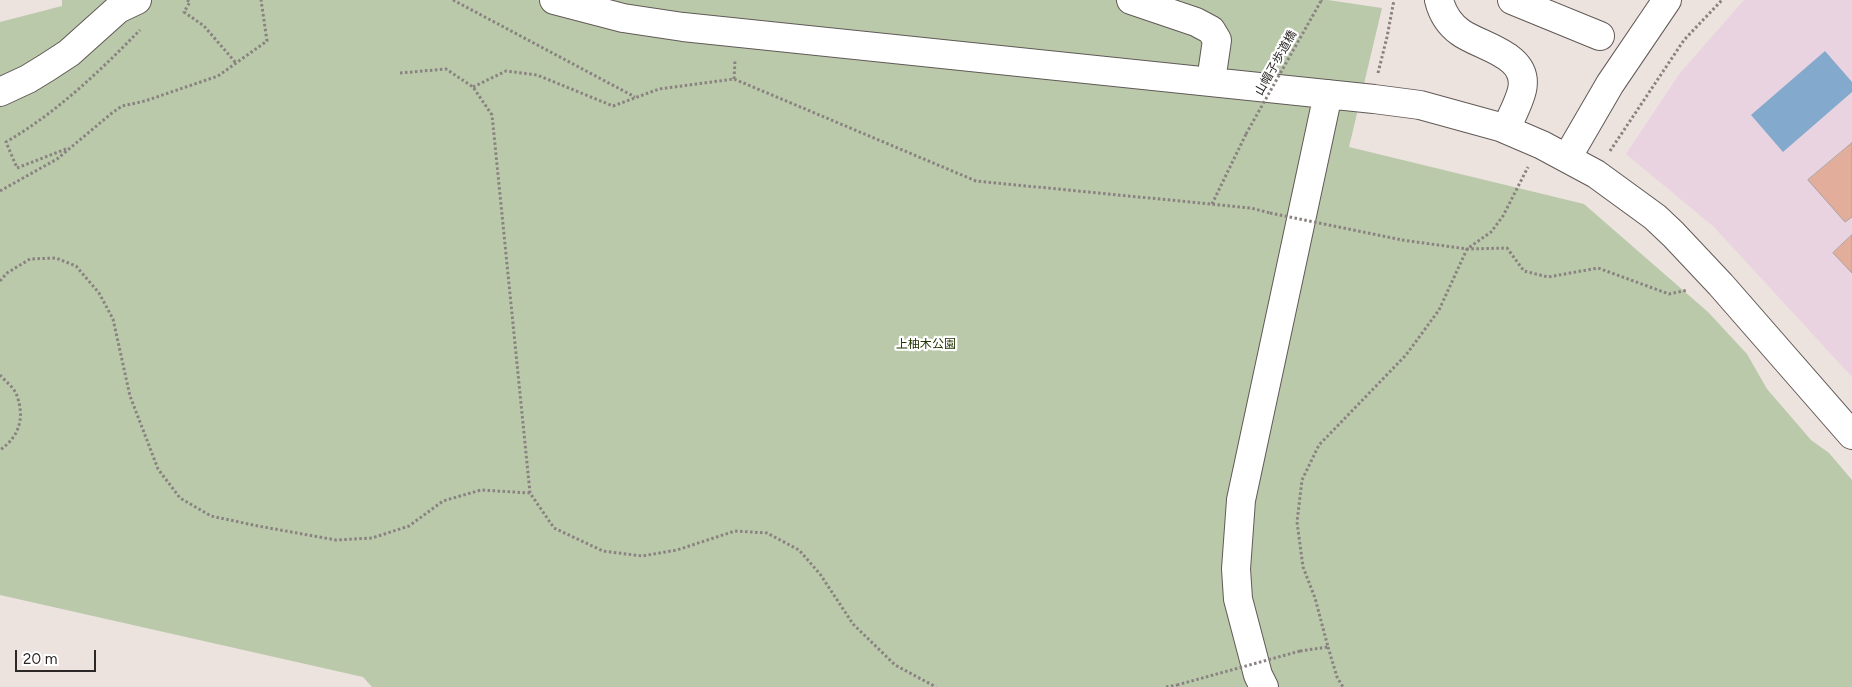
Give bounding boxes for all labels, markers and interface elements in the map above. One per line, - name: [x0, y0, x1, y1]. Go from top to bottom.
- street label: 山帽子歩道橋: [1252, 28, 1300, 98]
- park label: 上柚木公園: [896, 337, 956, 351]
- scale bar: [18, 640, 99, 672]
- text: 20 m: [23, 650, 57, 668]

